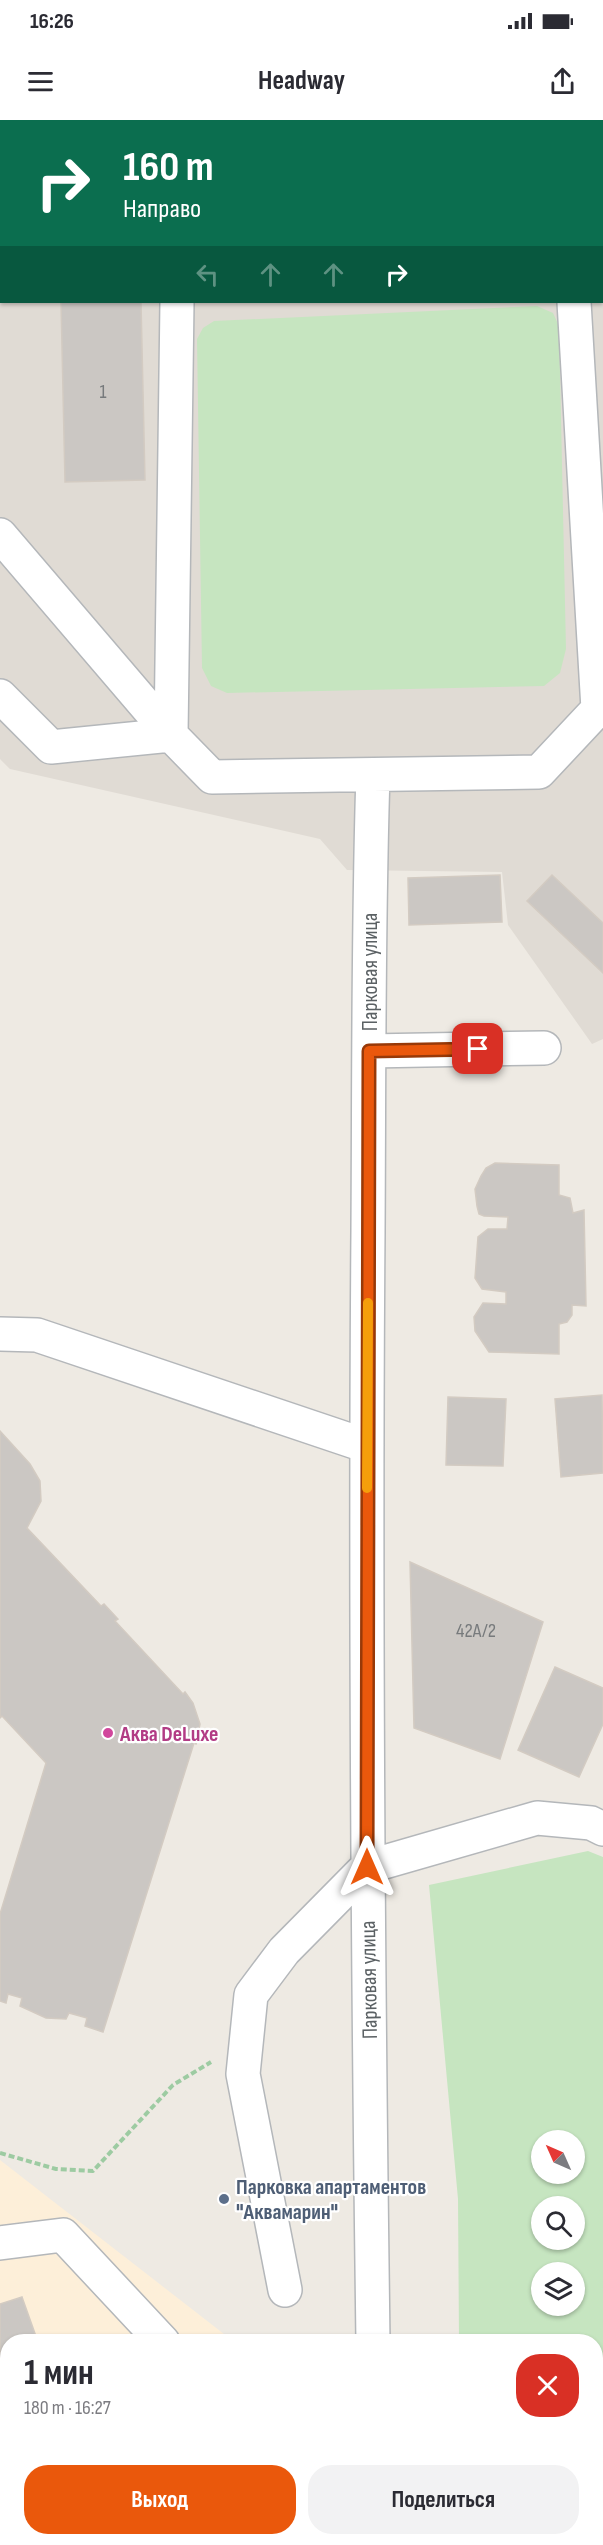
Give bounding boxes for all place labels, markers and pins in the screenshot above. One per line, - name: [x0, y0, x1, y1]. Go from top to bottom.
- pin: [452, 1023, 503, 1074]
- place label: Аква DeLuxe: [119, 1721, 219, 1748]
- marker: Аква DeLuxe: [101, 1726, 115, 1740]
- place label: Парковка апартаментов "Аквамарин": [236, 2174, 426, 2226]
- marker: Парковка апартаментов "Аквамарин": [217, 2192, 231, 2206]

